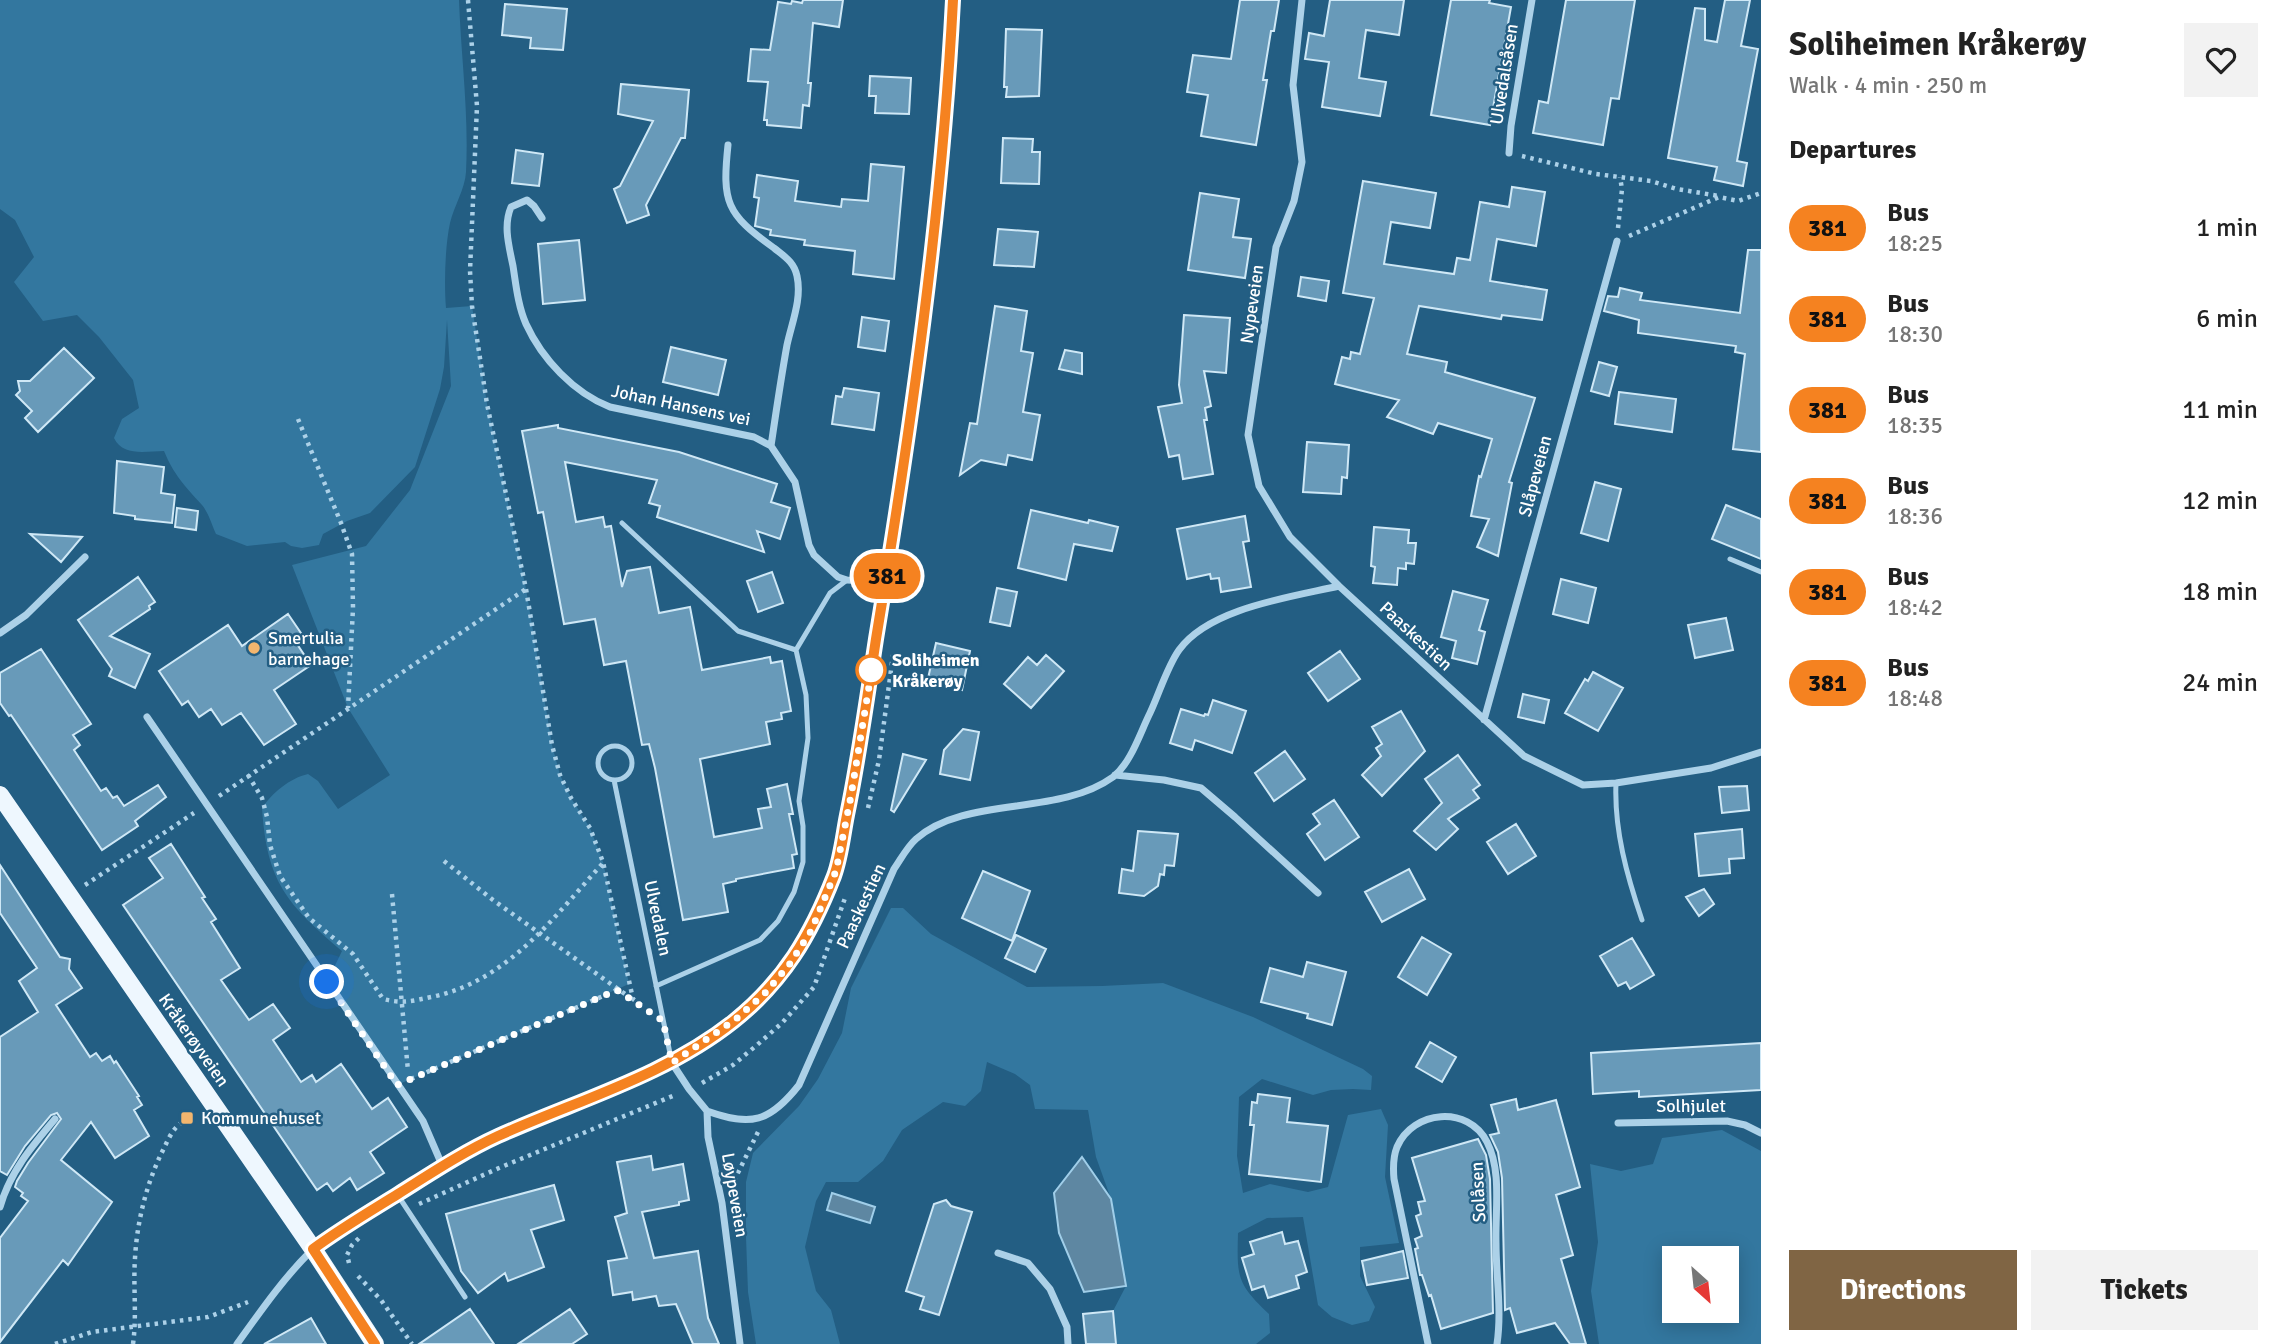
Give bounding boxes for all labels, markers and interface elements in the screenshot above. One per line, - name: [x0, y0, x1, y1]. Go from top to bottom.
- street label: Ulvedalsåsen: [1485, 22, 1523, 126]
- button: heart: [2184, 23, 2258, 97]
- text: Soliheimen Kråkerøy: [1789, 24, 2087, 65]
- text: Walk · 4 min · 250 m: [1789, 71, 1987, 100]
- text: Departures: [1789, 134, 1916, 166]
- text: Bus: [1887, 197, 1929, 229]
- text: 1 min: [2196, 212, 2258, 244]
- text: 381: [1808, 213, 1847, 243]
- text: 18:25: [1887, 229, 1943, 258]
- street label: Nypeveien: [1236, 263, 1268, 345]
- text: Bus: [1887, 288, 1929, 320]
- text: 6 min: [2196, 303, 2258, 335]
- text: 381: [1808, 304, 1847, 334]
- text: 18:30: [1887, 320, 1943, 349]
- text: Bus: [1887, 379, 1929, 411]
- street label: Johan Hansens vei: [609, 380, 753, 430]
- text: 11 min: [2182, 394, 2258, 426]
- text: 381: [1808, 395, 1847, 425]
- text: 18:35: [1887, 411, 1943, 440]
- street label: Slåpeveien: [1514, 433, 1556, 519]
- text: Bus: [1887, 470, 1929, 502]
- text: 12 min: [2182, 485, 2258, 517]
- text: 381: [1808, 486, 1847, 516]
- text: 18:36: [1887, 502, 1943, 531]
- line badge: 381: [847, 553, 927, 599]
- text: 381: [868, 561, 906, 591]
- text: Bus: [1887, 561, 1929, 593]
- text: 18 min: [2182, 576, 2258, 608]
- text: 381: [1808, 577, 1847, 607]
- text: 18:42: [1887, 593, 1943, 622]
- street label: Paaskestien: [1375, 597, 1457, 675]
- place label: Smertulia barnehage: [268, 627, 349, 670]
- marker: Smertulia barnehage: [246, 640, 262, 656]
- place label: Soliheimen Kråkerøy: [892, 649, 980, 692]
- text: Bus: [1887, 652, 1929, 684]
- marker: Soliheimen Kråkerøy: [856, 655, 886, 685]
- text: 24 min: [2182, 667, 2258, 699]
- text: 381: [1808, 668, 1847, 698]
- text: 18:48: [1887, 684, 1943, 713]
- street label: Paaskestien: [832, 860, 890, 952]
- street label: Ulvedalen: [639, 878, 677, 958]
- your location: [309, 964, 344, 999]
- street label: Kråkerøyveien: [154, 989, 234, 1091]
- street label: Solhjulet: [1656, 1095, 1726, 1117]
- place label: Kommunehuset: [201, 1107, 321, 1129]
- marker: Kommunehuset: [179, 1110, 195, 1126]
- street label: Løypeveien: [717, 1151, 753, 1239]
- street label: Solåsen: [1465, 1161, 1491, 1223]
- north arrow: [1662, 1246, 1740, 1323]
- map controls: [1662, 1246, 1739, 1323]
- button: Directions: [1789, 1250, 2017, 1330]
- button: Tickets: [2031, 1250, 2258, 1330]

